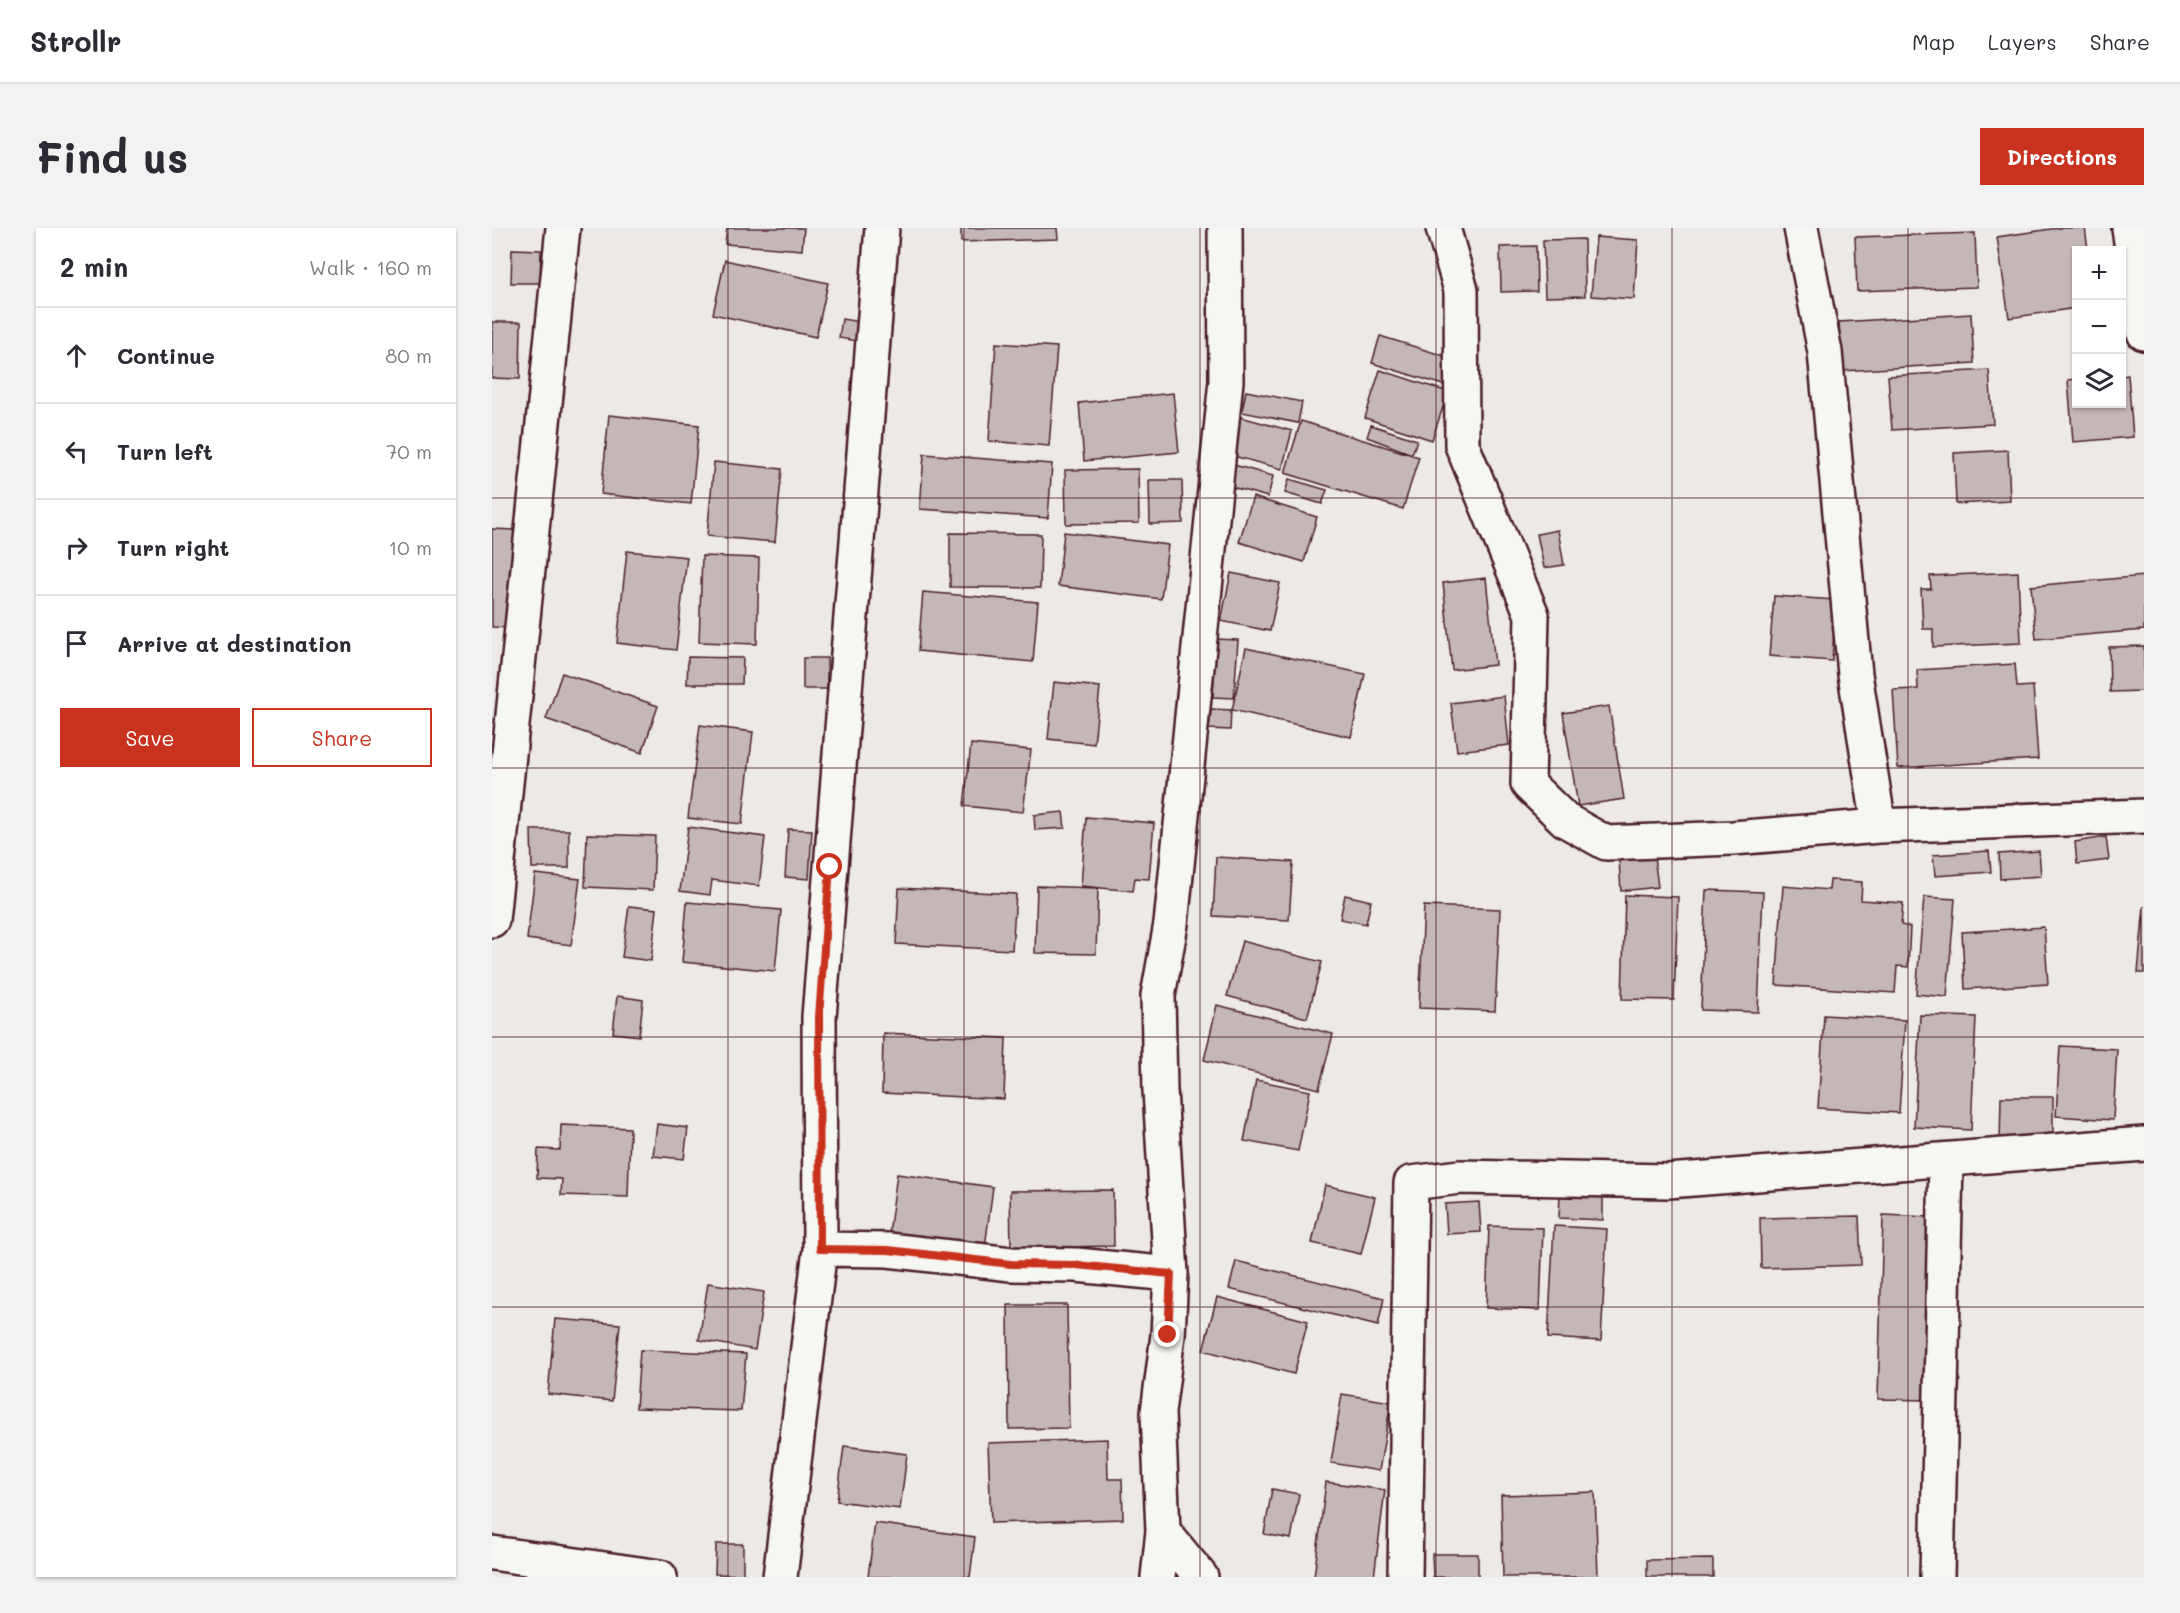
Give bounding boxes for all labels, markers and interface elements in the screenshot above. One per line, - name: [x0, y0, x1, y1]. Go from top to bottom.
- text: Strollr: [30, 23, 121, 59]
- text: Map: [1912, 28, 1955, 55]
- text: Layers: [1988, 28, 2057, 55]
- text: Share: [2090, 28, 2150, 55]
- button: Directions: [1980, 128, 2144, 185]
- text: Find us: [36, 129, 188, 184]
- map controls: [2072, 246, 2126, 408]
- button: +: [2072, 246, 2126, 300]
- text: 2 min: [60, 250, 128, 284]
- text: Walk · 160 m: [309, 254, 432, 280]
- button: −: [2072, 300, 2126, 354]
- icon: ahead: [60, 339, 93, 372]
- text: Continue: [117, 341, 215, 370]
- text: 80 m: [385, 342, 432, 368]
- button: layers: [2072, 354, 2126, 408]
- icon: left: [60, 435, 93, 468]
- text: Turn left: [117, 437, 213, 466]
- text: 70 m: [386, 438, 432, 464]
- icon: right: [60, 531, 93, 564]
- text: Turn right: [117, 533, 229, 562]
- text: 10 m: [388, 534, 432, 560]
- icon: arrive: [60, 627, 93, 660]
- text: Arrive at destination: [117, 629, 352, 658]
- button: Save: [60, 708, 240, 767]
- button: Share: [252, 708, 432, 767]
- route start: [816, 853, 842, 879]
- route end: [1154, 1321, 1180, 1347]

